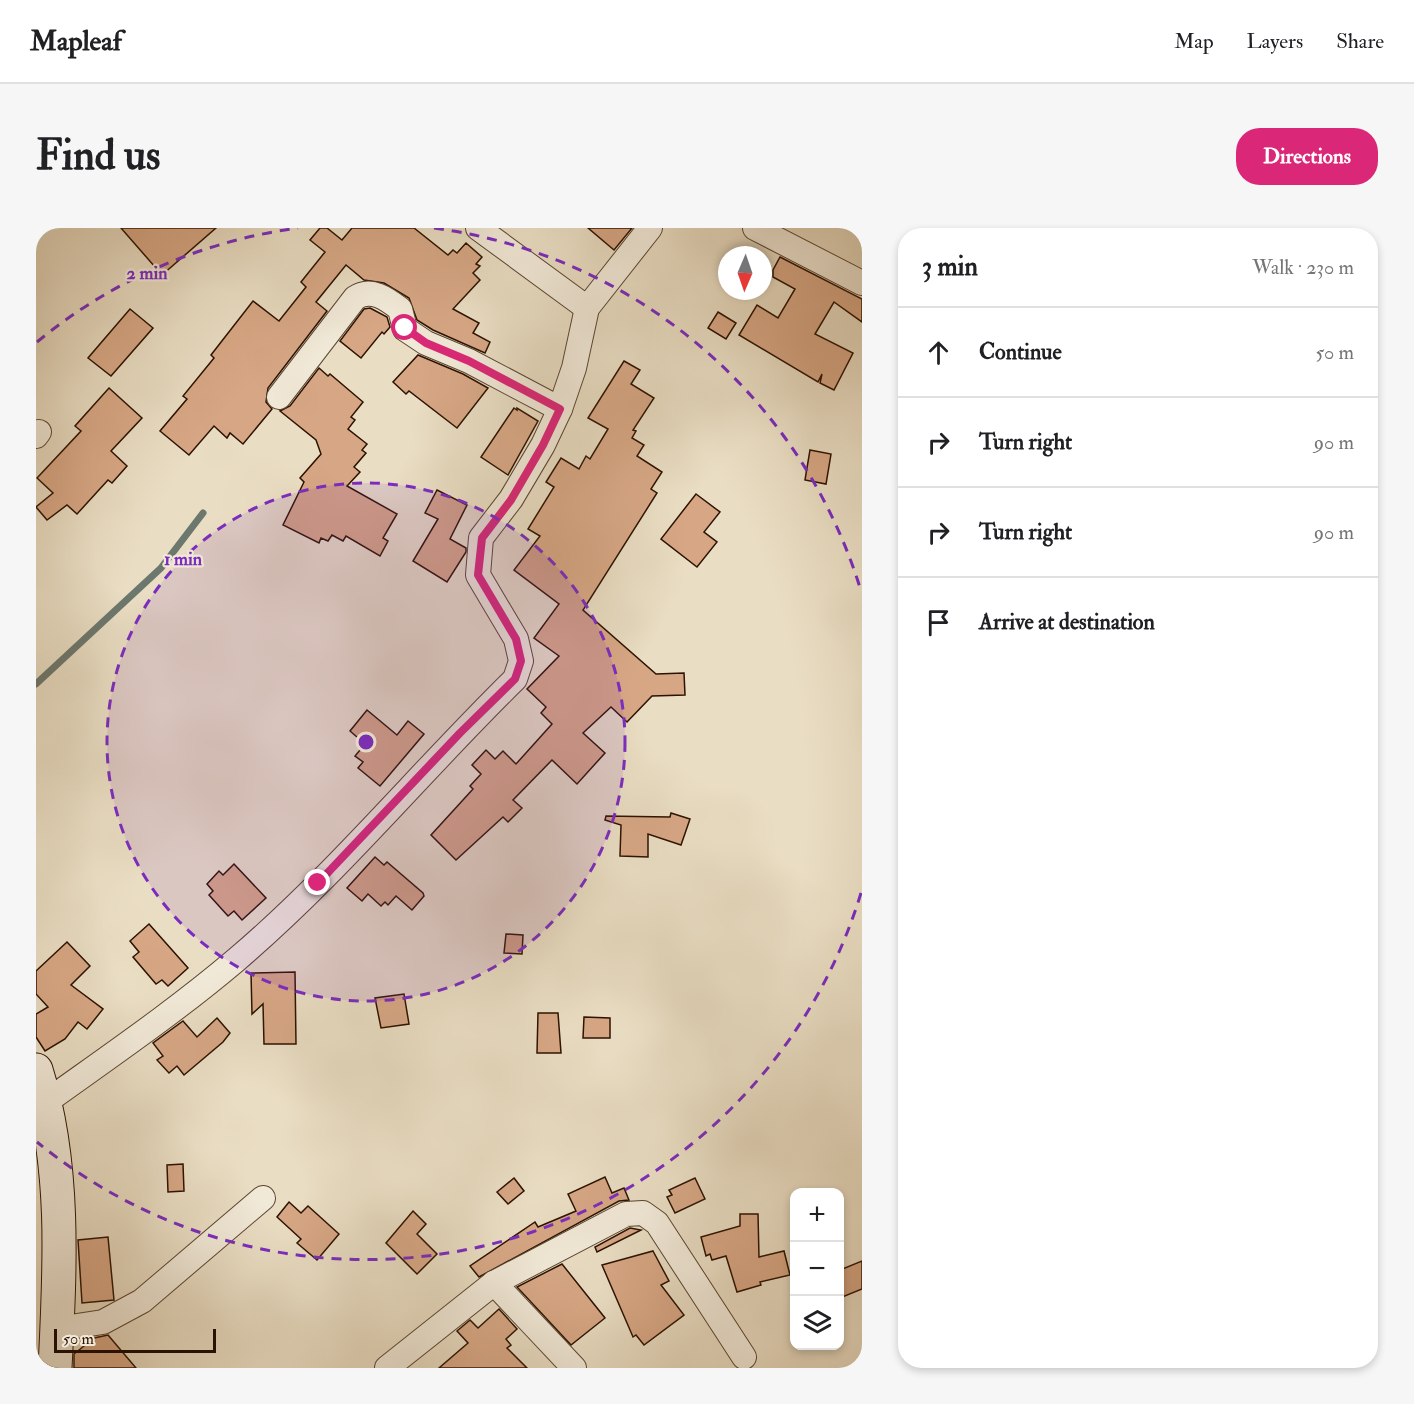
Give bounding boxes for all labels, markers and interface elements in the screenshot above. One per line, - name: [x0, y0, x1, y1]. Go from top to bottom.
- text: Mapleaf: [30, 24, 122, 59]
- text: Map: [1174, 28, 1214, 55]
- text: Layers: [1247, 28, 1303, 55]
- text: Share: [1336, 28, 1384, 55]
- button: Directions: [1236, 128, 1378, 185]
- text: Find us: [36, 130, 160, 182]
- north arrow: [718, 246, 772, 300]
- text: 3 min: [922, 251, 978, 283]
- text: Walk · 230 m: [1252, 255, 1354, 280]
- text: 2 min: [127, 262, 168, 285]
- route start: [391, 314, 417, 340]
- icon: ahead: [922, 336, 955, 369]
- text: Continue: [979, 338, 1062, 366]
- text: 50 m: [1315, 340, 1354, 365]
- icon: right: [922, 426, 955, 459]
- text: Turn right: [979, 428, 1072, 456]
- text: 90 m: [1314, 430, 1354, 455]
- icon: right: [922, 516, 955, 549]
- text: Turn right: [979, 518, 1072, 546]
- text: 90 m: [1314, 520, 1354, 545]
- text: 1 min: [164, 548, 203, 571]
- icon: arrive: [922, 606, 955, 639]
- text: Arrive at destination: [979, 608, 1155, 636]
- centre of rings: [356, 732, 376, 752]
- route end: [304, 869, 330, 895]
- map controls: [790, 1188, 844, 1350]
- button: +: [790, 1188, 844, 1242]
- button: −: [790, 1242, 844, 1296]
- button: layers: [790, 1296, 844, 1350]
- scale bar: [54, 1326, 216, 1354]
- text: 50 m: [63, 1329, 94, 1349]

